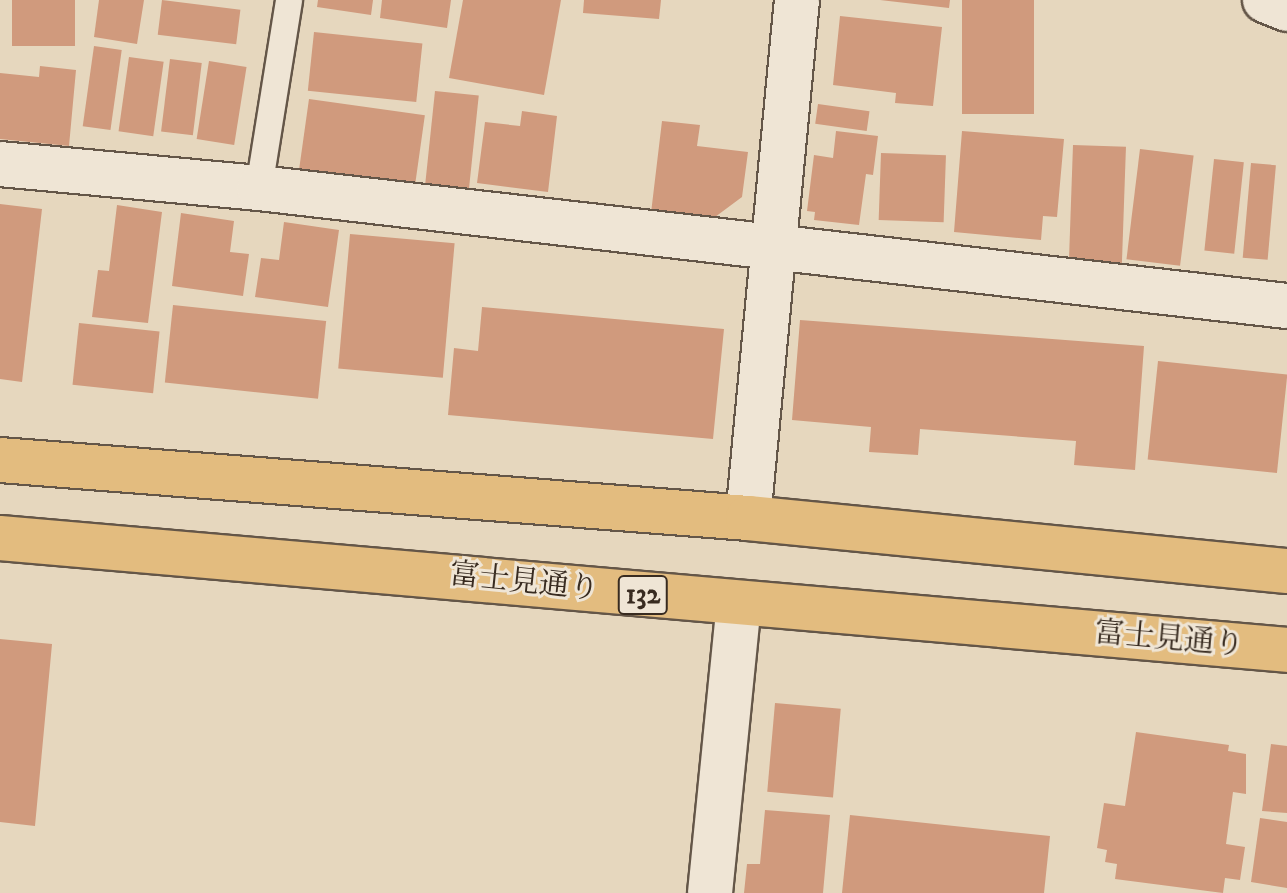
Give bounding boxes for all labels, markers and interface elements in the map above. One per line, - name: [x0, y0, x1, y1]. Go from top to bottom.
- street label: 富士見通り: [448, 557, 600, 609]
- road number: 132: [617, 571, 669, 619]
- street label: 富士見通り: [1093, 616, 1245, 664]

